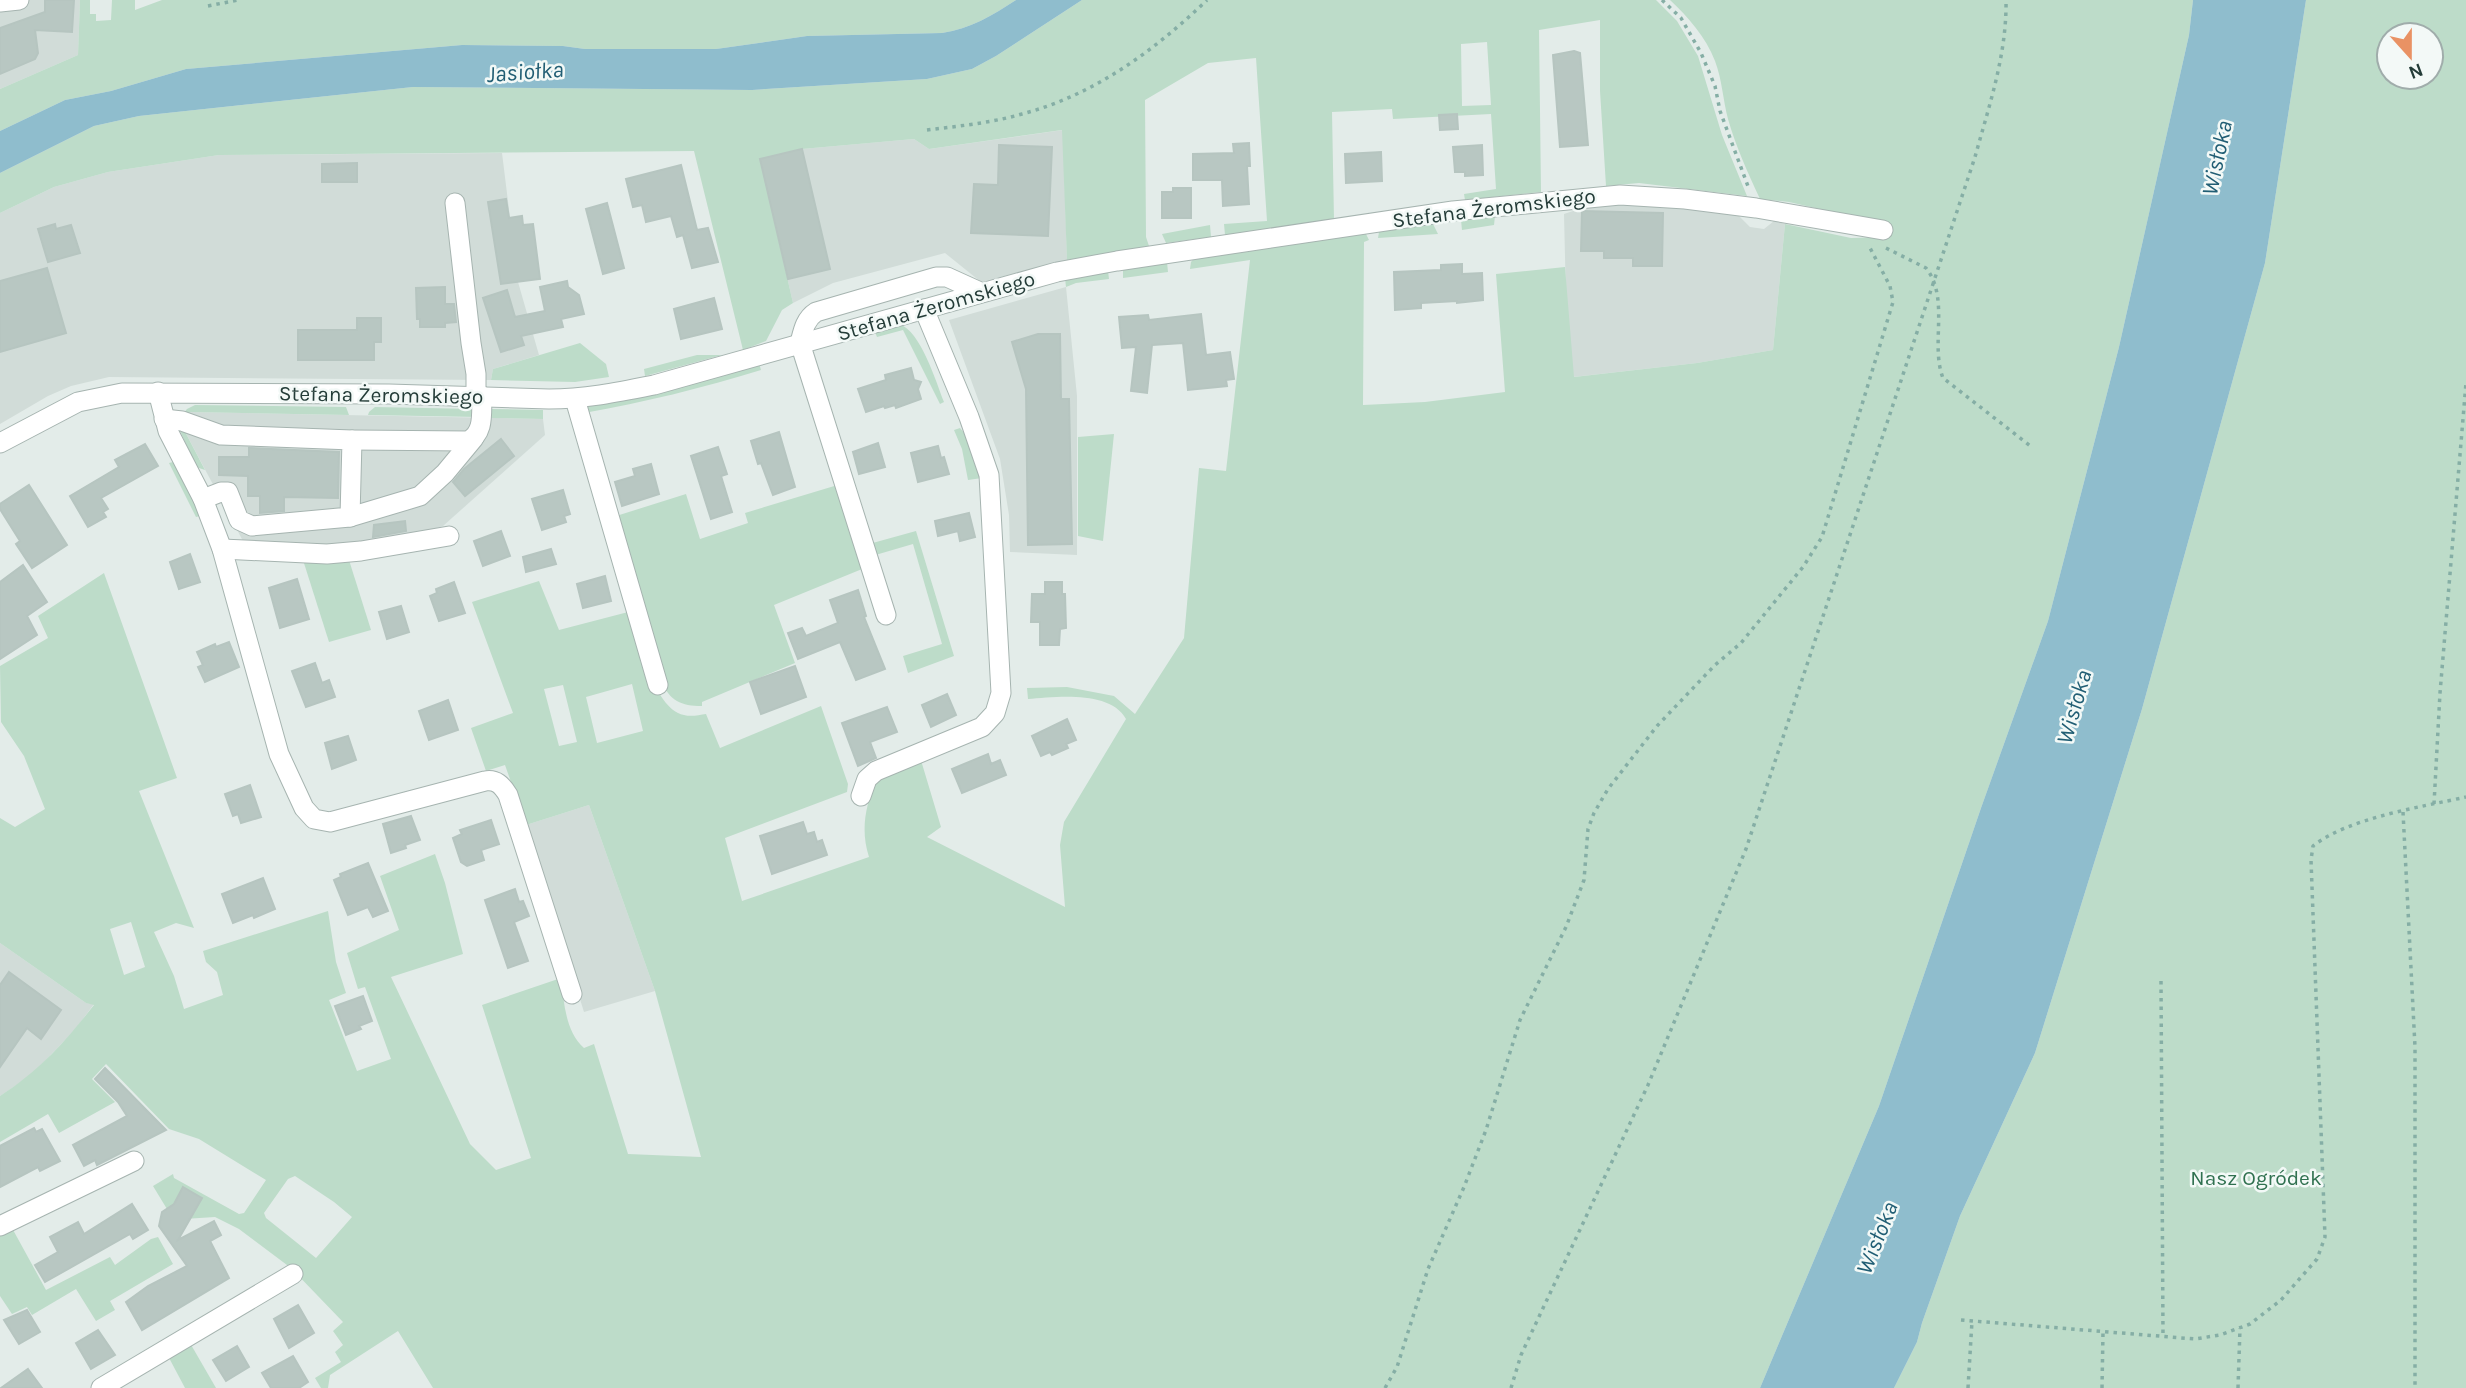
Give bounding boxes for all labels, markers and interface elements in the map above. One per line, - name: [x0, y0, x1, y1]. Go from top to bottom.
- north arrow: [2375, 21, 2445, 91]
- water label: Jasiołka: [485, 56, 565, 88]
- text: N: [2405, 58, 2426, 84]
- water label: Wisłoka: [2196, 118, 2238, 198]
- street label: Stefana Żeromskiego: [1391, 184, 1597, 232]
- street label: Stefana Żeromskiego: [834, 266, 1038, 346]
- street label: Stefana Żeromskiego: [279, 381, 483, 409]
- water label: Wisłoka: [2051, 667, 2097, 747]
- park label: Nasz Ogródek: [2190, 1166, 2322, 1190]
- water label: Wisłoka: [1850, 1198, 1904, 1278]

